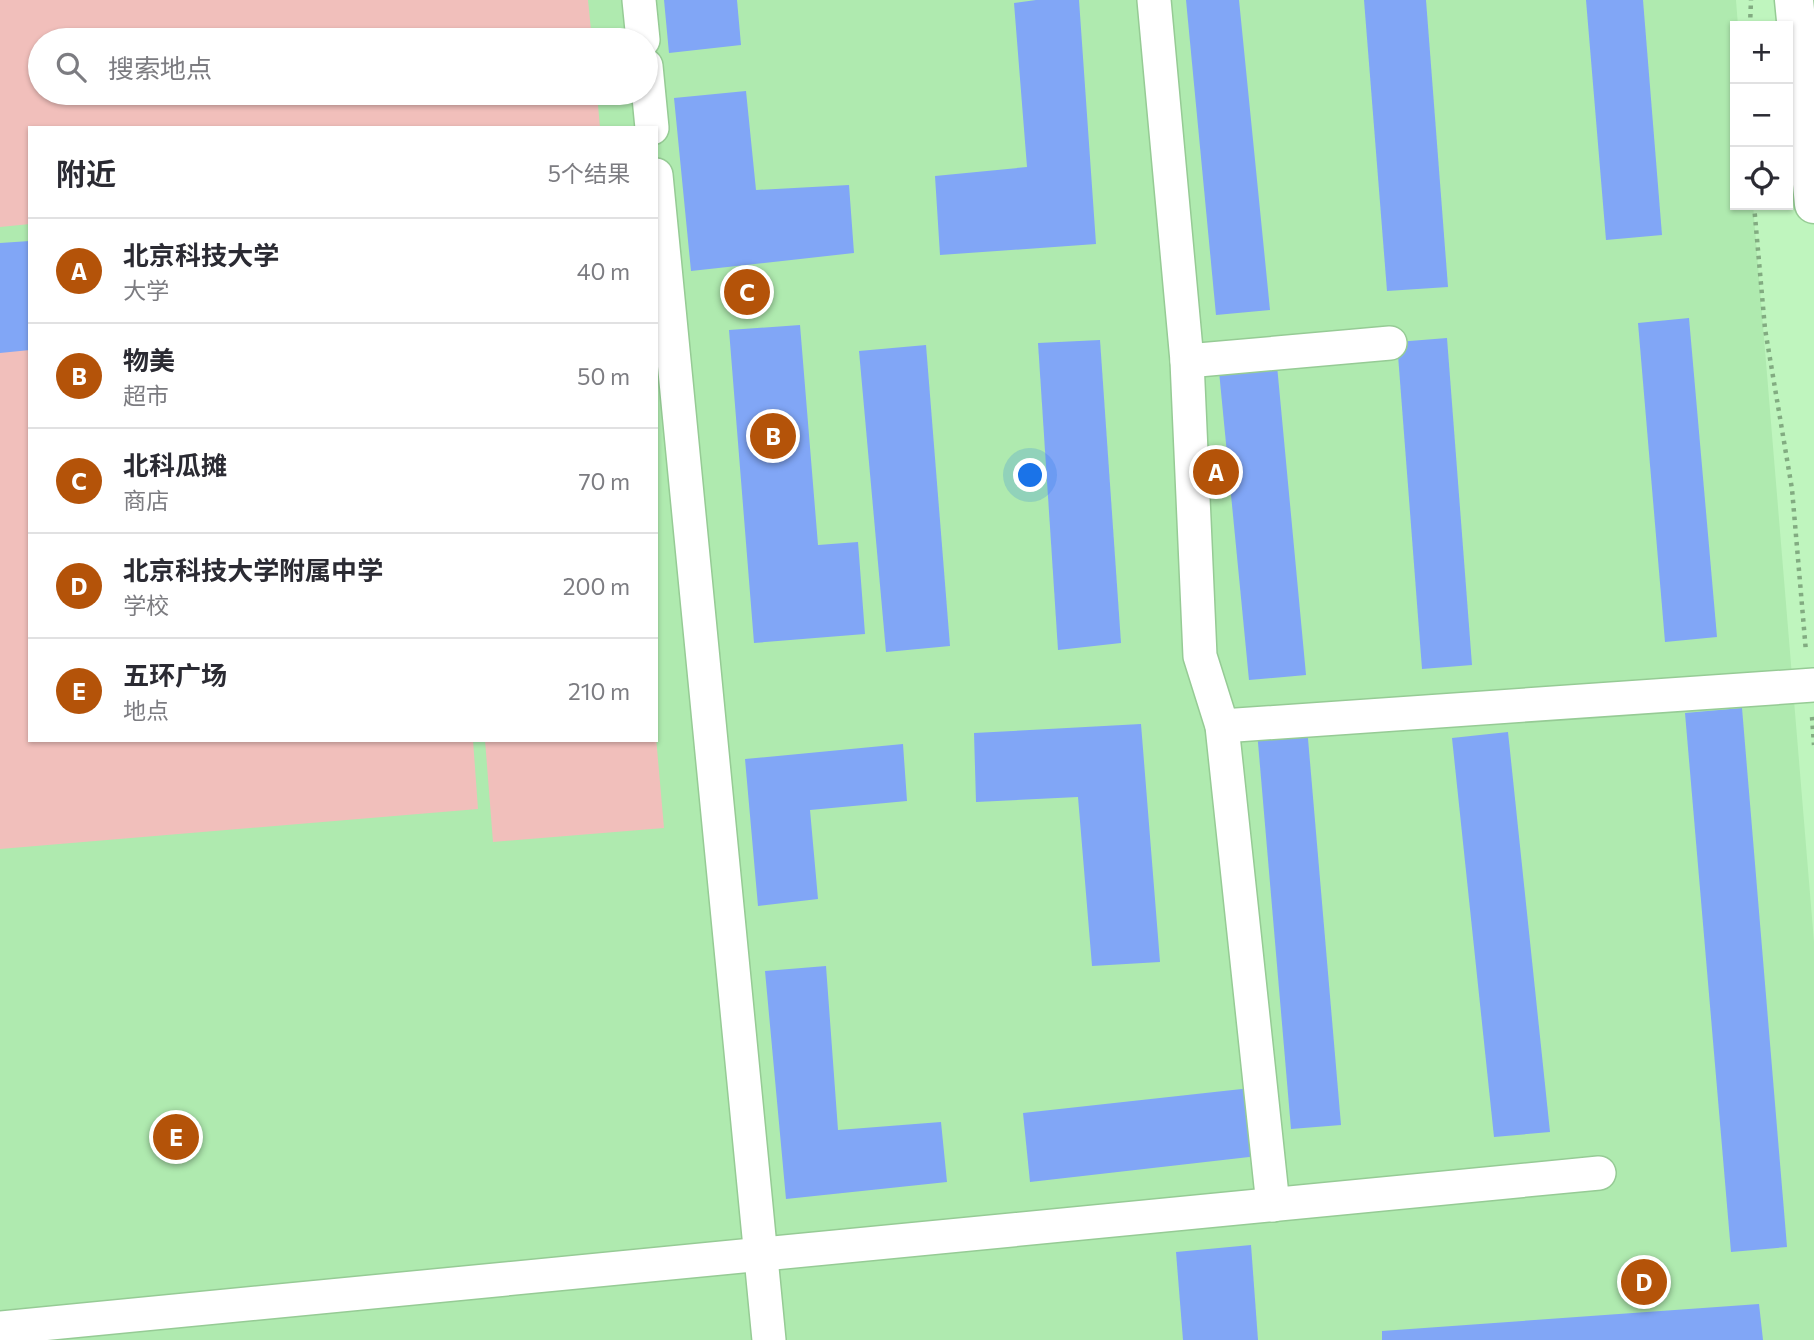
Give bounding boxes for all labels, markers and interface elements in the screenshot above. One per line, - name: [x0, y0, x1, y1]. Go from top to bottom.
- map controls: [1730, 21, 1793, 210]
- button: +: [1730, 21, 1793, 84]
- search box: [28, 28, 658, 105]
- icon: search: [52, 48, 90, 86]
- text: 搜索地点: [108, 52, 212, 83]
- button: −: [1730, 84, 1793, 147]
- button: locate: [1730, 147, 1793, 210]
- text: 附近: [56, 154, 116, 191]
- text: 5个结果: [548, 159, 630, 187]
- text: 北京科技大学: [123, 239, 279, 270]
- text: A: [71, 257, 87, 285]
- text: 40 m: [577, 257, 630, 285]
- pin: C: [724, 266, 770, 318]
- text: 大学: [123, 276, 169, 304]
- text: 物美: [123, 344, 175, 375]
- text: B: [71, 362, 87, 390]
- text: 50 m: [577, 362, 630, 390]
- text: 超市: [123, 381, 169, 409]
- pin: B: [750, 410, 796, 462]
- pin: A: [1193, 446, 1239, 498]
- text: 北科瓜摊: [123, 449, 227, 480]
- your location: [1013, 458, 1047, 492]
- text: C: [71, 467, 87, 495]
- text: 70 m: [578, 467, 630, 495]
- text: 商店: [123, 486, 169, 514]
- text: 北京科技大学附属中学: [123, 554, 383, 585]
- text: D: [71, 572, 87, 600]
- text: 200 m: [563, 572, 630, 600]
- text: 学校: [123, 591, 169, 619]
- text: 五环广场: [123, 659, 227, 690]
- text: E: [72, 677, 86, 705]
- text: 210 m: [568, 677, 630, 705]
- text: 地点: [123, 696, 169, 724]
- pin: E: [153, 1111, 199, 1163]
- pin: D: [1621, 1256, 1667, 1308]

